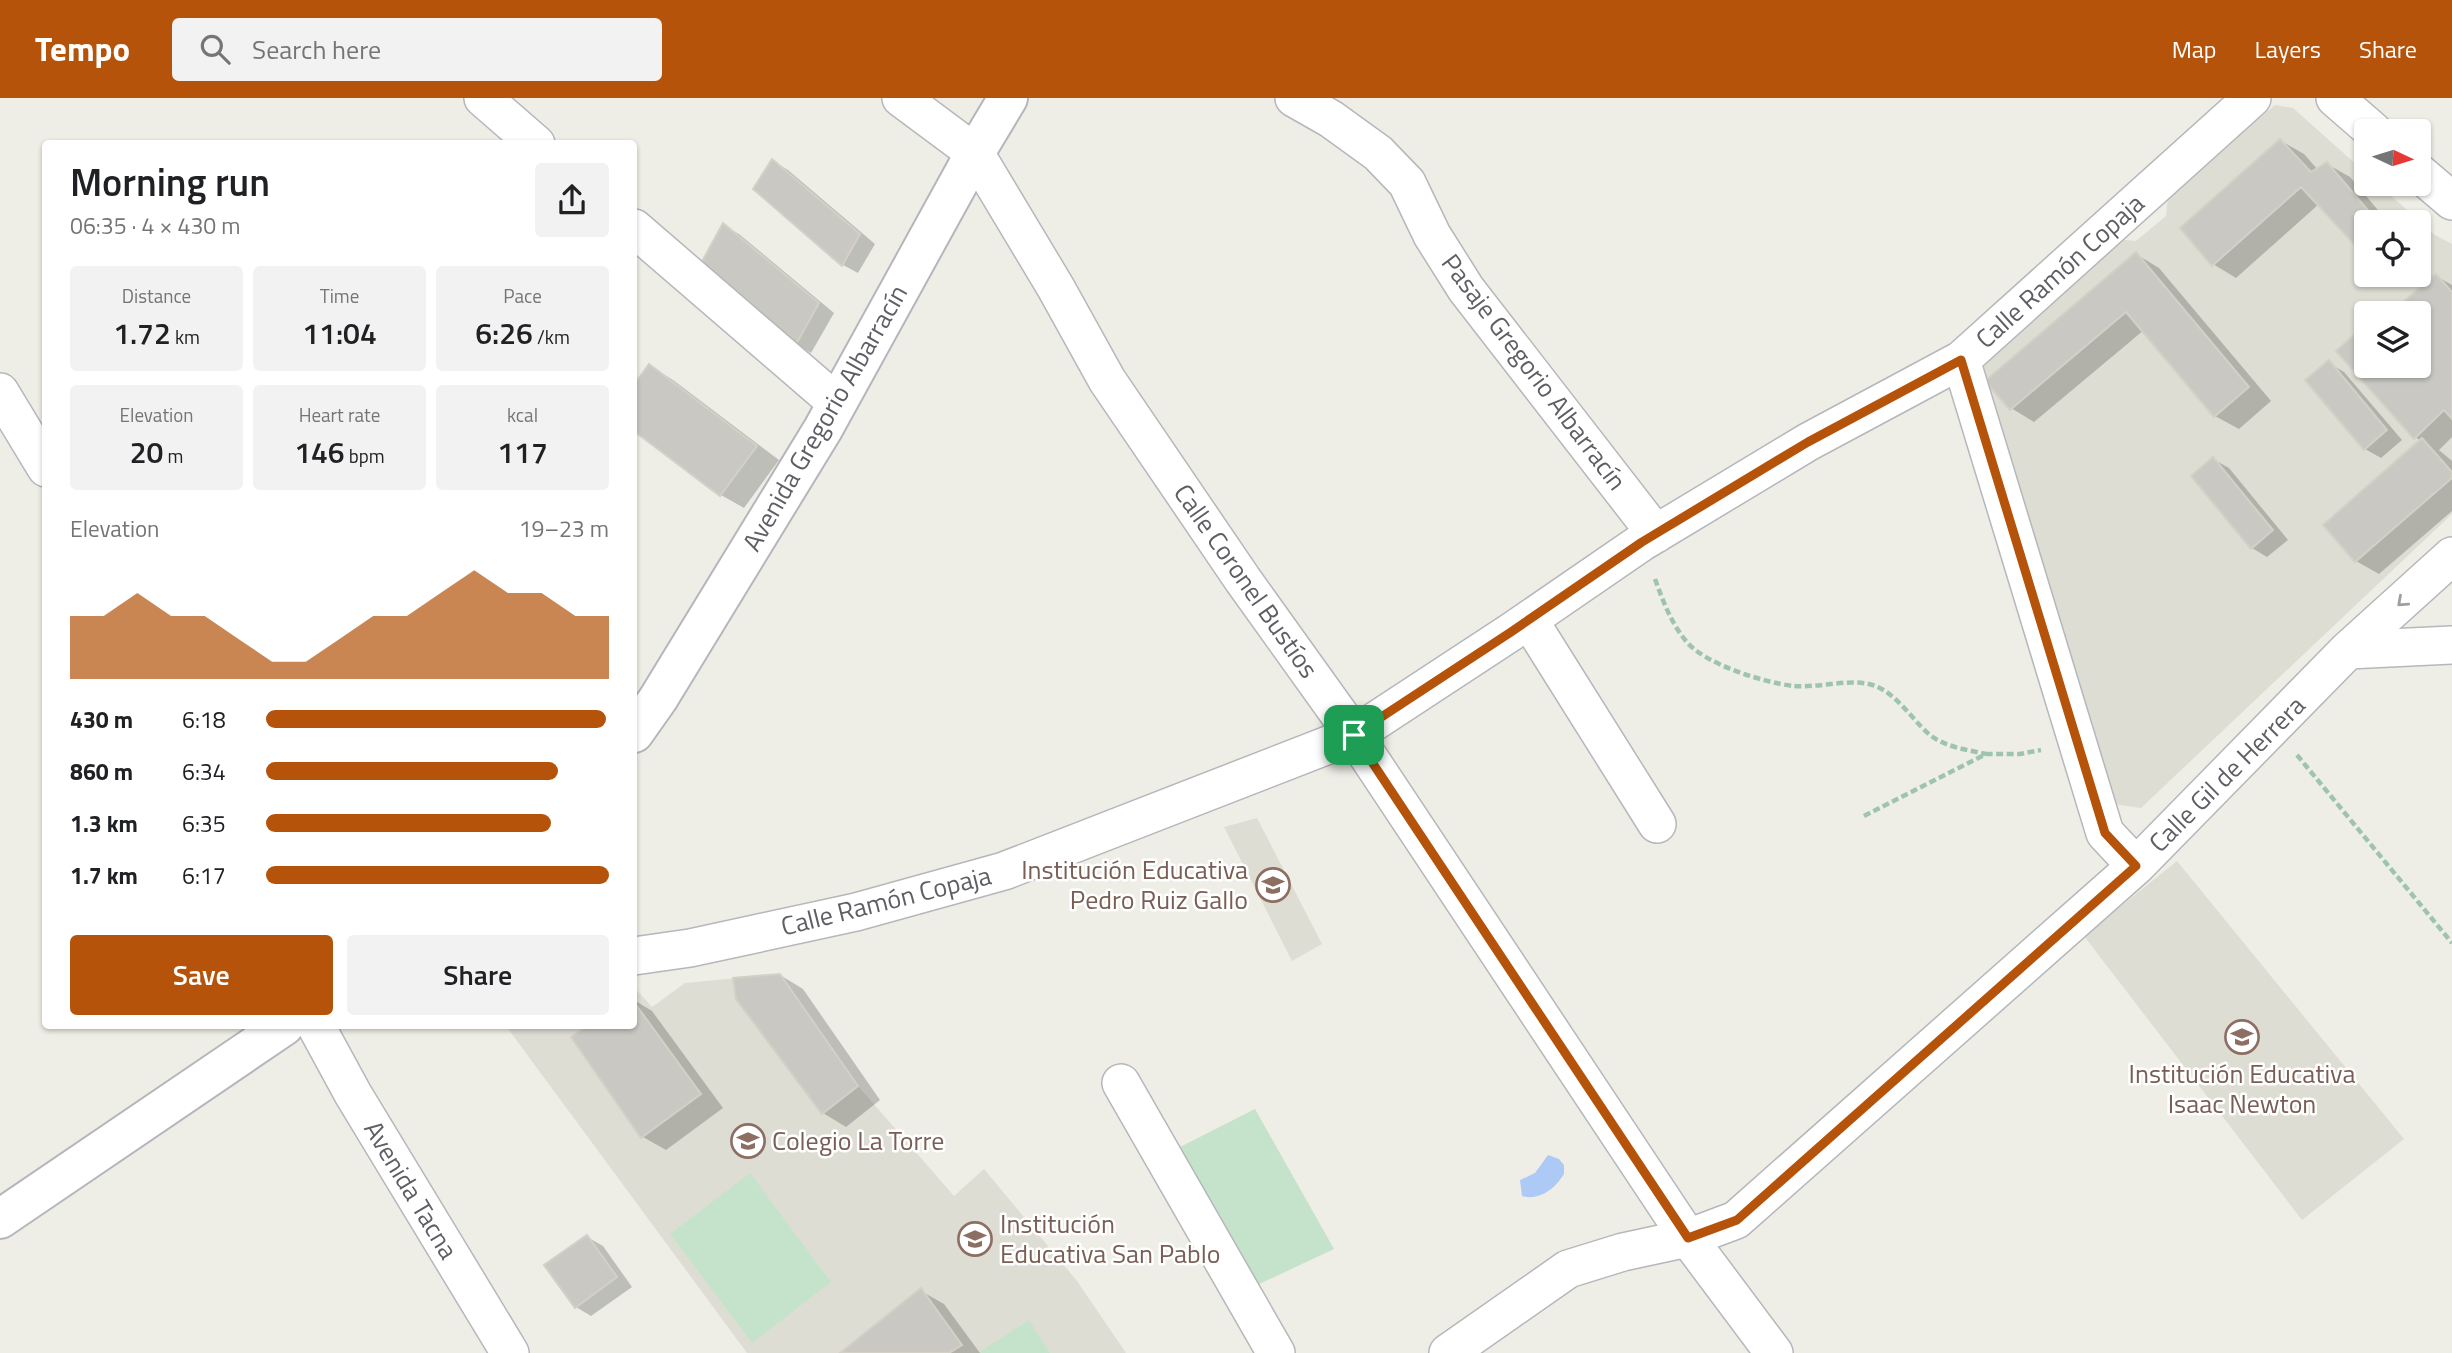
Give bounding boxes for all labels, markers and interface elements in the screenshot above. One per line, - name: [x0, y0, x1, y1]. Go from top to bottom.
- search box: [172, 18, 662, 81]
- text: Tempo: [35, 24, 130, 74]
- icon: search: [196, 30, 234, 68]
- text: Search here: [252, 30, 381, 69]
- text: Map: [2172, 31, 2217, 67]
- text: Layers: [2255, 31, 2321, 67]
- text: Share: [2359, 31, 2417, 67]
- north arrow: [2354, 119, 2431, 196]
- map controls: [2354, 119, 2431, 378]
- text: Morning run: [70, 153, 270, 211]
- button: share: [535, 163, 609, 237]
- street label: Calle Ramón Copaja: [1967, 184, 2153, 357]
- text: 06:35 · 4 × 430 m: [70, 208, 240, 243]
- button: locate: [2354, 210, 2431, 287]
- street label: Pasaje Gregorio Albarracín: [1432, 245, 1636, 498]
- street label: Avenida Gregorio Albarracín: [732, 277, 917, 558]
- text: Distance: [122, 281, 191, 310]
- text: Time: [320, 281, 359, 310]
- text: Pace: [503, 281, 542, 310]
- button: layers: [2354, 301, 2431, 378]
- text: 1.72: [113, 310, 171, 356]
- text: 11:04: [302, 310, 377, 356]
- text: 6:26: [475, 310, 533, 356]
- text: km: [171, 322, 200, 351]
- text: /km: [533, 322, 570, 351]
- text: Elevation: [120, 400, 193, 429]
- text: Heart rate: [299, 400, 380, 429]
- text: kcal: [507, 400, 538, 429]
- text: 20: [130, 429, 163, 475]
- text: 146: [294, 429, 345, 475]
- text: 117: [497, 429, 548, 475]
- text: m: [163, 441, 183, 470]
- text: bpm: [345, 441, 385, 470]
- street label: Calle Coronel Bustíos: [1165, 476, 1328, 686]
- text: Elevation: [70, 511, 159, 546]
- text: 19–23 m: [519, 511, 609, 546]
- one-way arrow: [2397, 593, 2410, 606]
- street label: Calle Gil de Herrera: [2139, 686, 2314, 861]
- text: 430 m: [70, 702, 133, 737]
- text: 6:18: [182, 702, 226, 737]
- pin: [1324, 705, 1384, 765]
- icon: arrive: [1335, 716, 1373, 754]
- text: 860 m: [70, 754, 133, 789]
- text: 6:34: [182, 754, 226, 789]
- text: 1.3 km: [70, 806, 138, 841]
- text: 6:35: [182, 806, 226, 841]
- place label: Institución Educativa Pedro Ruiz Gallo: [1021, 850, 1248, 919]
- street label: Calle Ramón Copaja: [777, 856, 995, 945]
- text: 1.7 km: [70, 858, 138, 893]
- text: 6:17: [182, 858, 226, 893]
- school or university icon: Institución Educativa Pedro Ruiz Gallo: [1254, 866, 1292, 904]
- button: Save: [70, 935, 333, 1015]
- button: Share: [347, 935, 609, 1015]
- school or university icon: Institución Educativa Isaac Newton: [2223, 1018, 2261, 1056]
- place label: Institución Educativa Isaac Newton: [2129, 1054, 2355, 1123]
- street label: Avenida Tacna: [355, 1113, 468, 1266]
- place label: Colegio La Torre: [772, 1121, 944, 1160]
- school or university icon: Colegio La Torre: [729, 1122, 767, 1160]
- place label: Institución Educativa San Pablo: [1000, 1204, 1220, 1273]
- school or university icon: Institución Educativa San Pablo: [956, 1220, 994, 1258]

